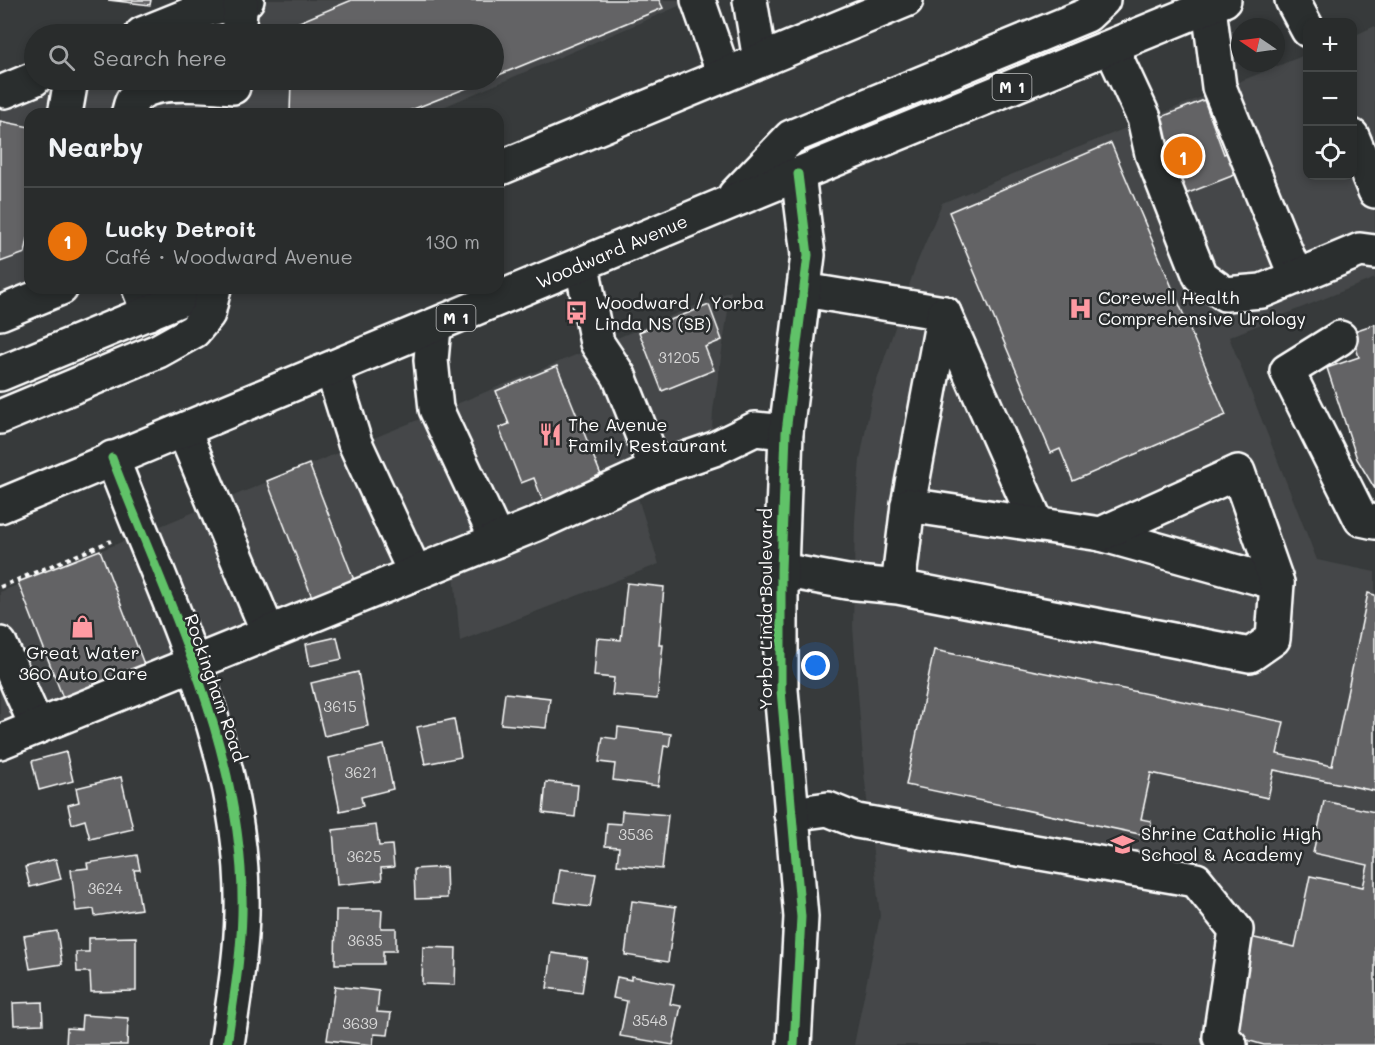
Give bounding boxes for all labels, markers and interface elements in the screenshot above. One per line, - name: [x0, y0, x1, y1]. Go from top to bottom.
- north arrow: [1231, 18, 1285, 72]
- map controls: [1303, 18, 1357, 180]
- button: +: [1303, 18, 1357, 72]
- search box: [24, 24, 504, 90]
- icon: search: [45, 41, 78, 74]
- text: Search here: [93, 43, 227, 72]
- button: −: [1303, 72, 1357, 126]
- road number: M 1: [992, 74, 1032, 100]
- button: locate: [1303, 126, 1357, 180]
- text: Nearby: [48, 130, 143, 164]
- pin: 1: [1164, 134, 1202, 178]
- street label: Woodward Avenue: [532, 208, 691, 294]
- text: Lucky Detroit: [105, 214, 256, 243]
- text: 1: [63, 228, 72, 254]
- text: 130 m: [425, 228, 480, 254]
- text: Café · Woodward Avenue: [105, 243, 353, 269]
- place label: Corewell Health Comprehensive Urology: [1098, 285, 1306, 330]
- place label: Woodward / Yorba Linda NS (SB): [595, 290, 764, 335]
- hospital icon: Corewell Health Comprehensive Urology: [1067, 295, 1093, 321]
- bus stop icon: Woodward / Yorba Linda NS (SB): [564, 300, 590, 326]
- road number: M 1: [436, 305, 476, 331]
- house number: 31205: [658, 347, 700, 367]
- place label: The Avenue Family Restaurant: [568, 412, 727, 457]
- restaurant icon: The Avenue Family Restaurant: [537, 422, 563, 448]
- street label: Yorba Linda Boulevard: [753, 508, 777, 710]
- street label: Rockingham Road: [179, 611, 252, 765]
- shop icon: Great Water 360 Auto Care: [70, 614, 96, 640]
- place label: Great Water 360 Auto Care: [18, 640, 148, 685]
- your location: [801, 651, 830, 680]
- house number: 3615: [323, 696, 357, 716]
- house number: 3621: [345, 762, 377, 782]
- place label: Shrine Catholic High School & Academy: [1141, 821, 1321, 866]
- house number: 3536: [618, 824, 654, 844]
- school or university icon: Shrine Catholic High School & Academy: [1110, 831, 1136, 857]
- house number: 3625: [347, 846, 381, 866]
- house number: 3624: [87, 878, 123, 898]
- house number: 3635: [347, 930, 383, 950]
- house number: 3548: [632, 1010, 668, 1030]
- house number: 3639: [342, 1013, 378, 1033]

